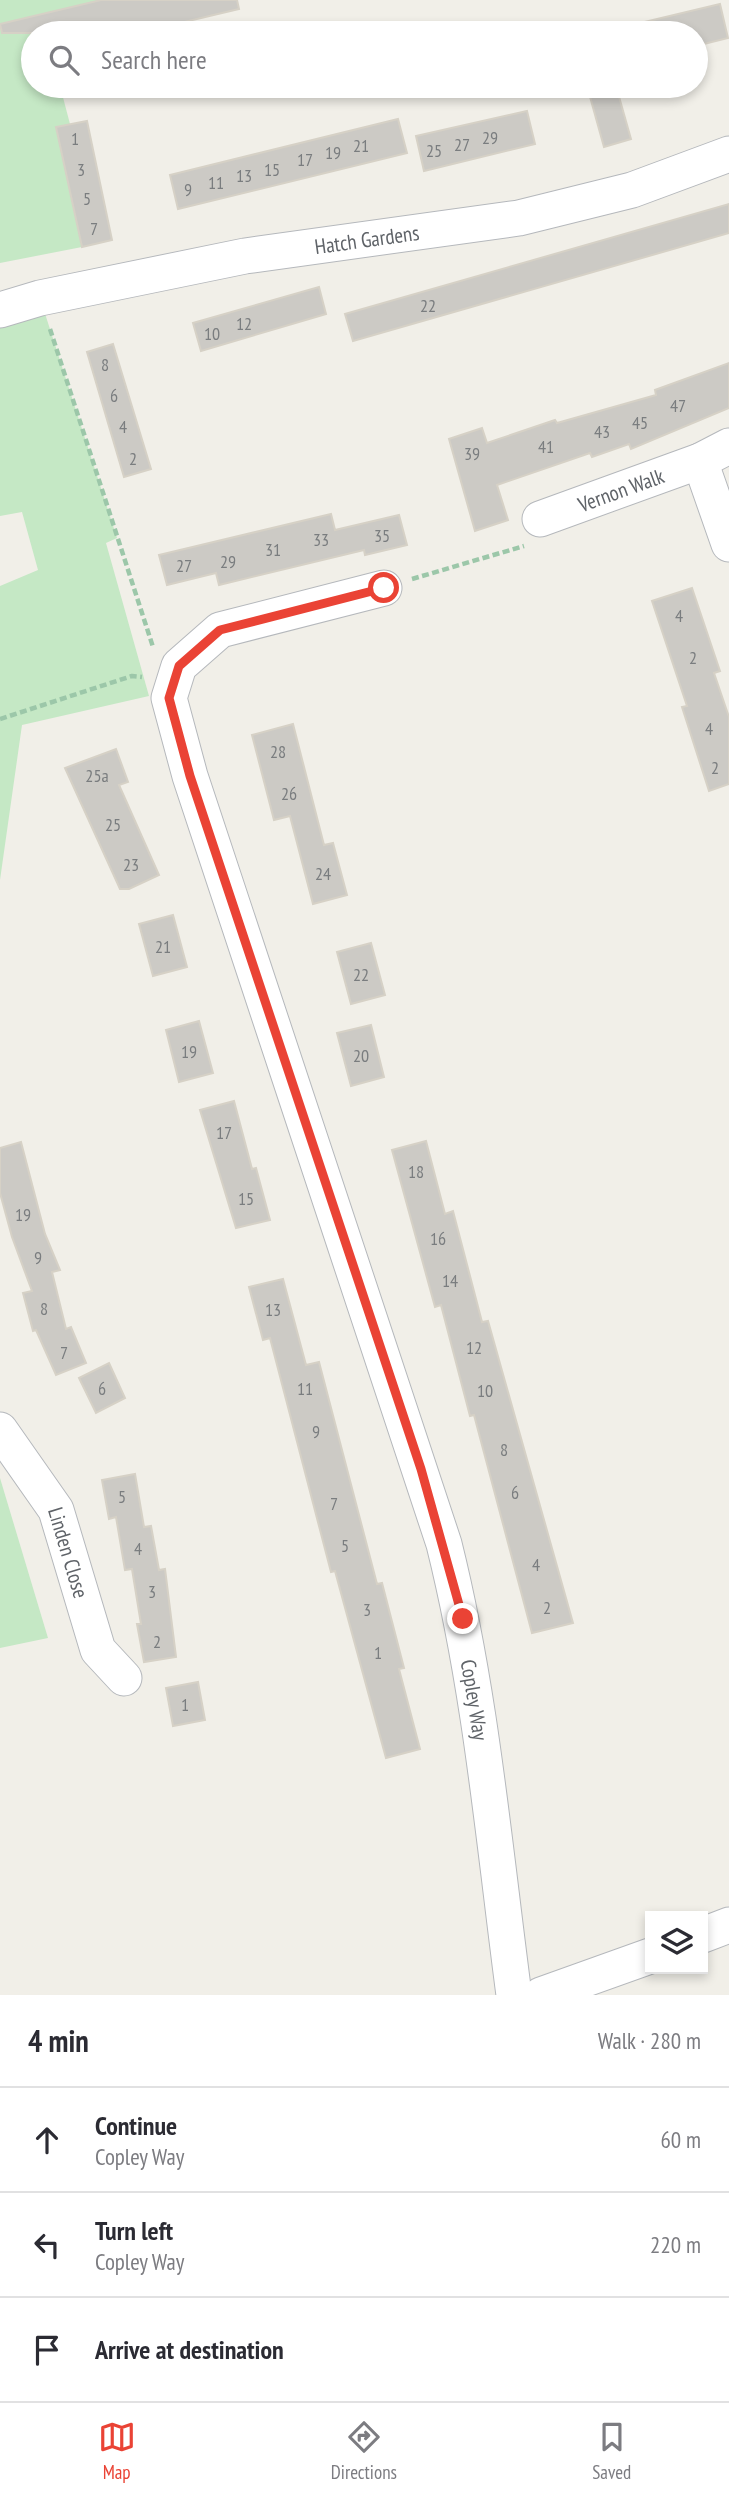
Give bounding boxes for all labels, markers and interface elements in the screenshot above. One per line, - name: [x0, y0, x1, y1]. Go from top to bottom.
- search box: [21, 21, 708, 98]
- icon: search: [45, 41, 83, 79]
- text: Search here: [101, 43, 207, 76]
- house number: 29: [482, 126, 498, 149]
- house number: 1: [71, 127, 79, 150]
- house number: 27: [454, 133, 470, 156]
- house number: 21: [353, 134, 369, 157]
- house number: 25: [426, 139, 442, 162]
- house number: 19: [325, 141, 341, 164]
- house number: 17: [297, 148, 313, 171]
- house number: 3: [77, 158, 85, 181]
- house number: 15: [264, 158, 280, 181]
- house number: 13: [236, 164, 252, 187]
- house number: 11: [208, 171, 224, 194]
- house number: 9: [184, 178, 192, 201]
- house number: 5: [83, 187, 91, 210]
- house number: 7: [90, 217, 98, 240]
- street label: Hatch Gardens: [313, 219, 421, 260]
- house number: 22: [420, 294, 436, 317]
- house number: 12: [236, 312, 252, 335]
- house number: 10: [204, 322, 220, 345]
- house number: 8: [101, 353, 109, 376]
- house number: 6: [110, 384, 118, 407]
- house number: 47: [670, 394, 686, 417]
- house number: 45: [632, 411, 648, 434]
- house number: 4: [119, 415, 127, 438]
- house number: 43: [594, 420, 610, 443]
- house number: 41: [538, 435, 554, 458]
- house number: 39: [464, 442, 480, 465]
- house number: 2: [129, 447, 137, 470]
- street label: Vernon Walk: [573, 462, 668, 518]
- house number: 35: [374, 524, 390, 547]
- house number: 33: [313, 528, 329, 551]
- house number: 31: [265, 538, 281, 561]
- house number: 29: [220, 550, 236, 573]
- house number: 27: [176, 554, 192, 577]
- route start: [368, 572, 399, 603]
- house number: 4: [675, 604, 683, 627]
- house number: 2: [689, 646, 697, 669]
- house number: 4: [705, 717, 713, 740]
- house number: 28: [270, 740, 286, 763]
- house number: 2: [711, 756, 719, 779]
- house number: 25a: [85, 764, 109, 787]
- house number: 26: [281, 782, 297, 805]
- house number: 25: [105, 813, 121, 836]
- house number: 23: [123, 853, 139, 876]
- house number: 24: [315, 862, 331, 885]
- house number: 21: [155, 935, 171, 958]
- house number: 22: [353, 963, 369, 986]
- house number: 19: [181, 1040, 197, 1063]
- house number: 20: [353, 1044, 369, 1067]
- house number: 17: [216, 1121, 232, 1144]
- house number: 18: [408, 1160, 424, 1183]
- house number: 15: [238, 1187, 254, 1210]
- house number: 19: [15, 1203, 31, 1226]
- house number: 16: [430, 1227, 446, 1250]
- house number: 9: [34, 1246, 42, 1269]
- house number: 14: [442, 1269, 458, 1292]
- house number: 8: [40, 1297, 48, 1320]
- house number: 13: [265, 1298, 281, 1321]
- house number: 12: [466, 1336, 482, 1359]
- house number: 7: [60, 1341, 68, 1364]
- house number: 6: [98, 1377, 106, 1400]
- house number: 11: [297, 1377, 313, 1400]
- house number: 10: [477, 1379, 493, 1402]
- house number: 9: [312, 1420, 320, 1443]
- house number: 8: [500, 1438, 508, 1461]
- house number: 6: [511, 1481, 519, 1504]
- house number: 5: [118, 1485, 126, 1508]
- house number: 7: [330, 1492, 338, 1515]
- street label: Linden Close: [42, 1504, 95, 1601]
- house number: 5: [341, 1534, 349, 1557]
- house number: 4: [134, 1537, 142, 1560]
- house number: 4: [532, 1553, 540, 1576]
- house number: 3: [148, 1580, 156, 1603]
- house number: 2: [543, 1596, 551, 1619]
- house number: 3: [363, 1598, 371, 1621]
- route end: [447, 1603, 478, 1634]
- house number: 2: [153, 1630, 161, 1653]
- house number: 1: [374, 1641, 382, 1664]
- street label: Copley Way: [455, 1657, 495, 1742]
- house number: 1: [181, 1693, 189, 1716]
- map controls: [645, 1911, 708, 1974]
- button: layers: [645, 1911, 708, 1974]
- text: 4 min: [28, 2021, 89, 2060]
- text: Walk · 280 m: [598, 2026, 701, 2055]
- text: Continue: [95, 2109, 177, 2142]
- icon: ahead: [28, 2121, 66, 2159]
- text: 60 m: [660, 2125, 701, 2154]
- text: Copley Way: [95, 2142, 184, 2171]
- text: Turn left: [95, 2214, 173, 2247]
- icon: left: [28, 2226, 66, 2264]
- text: 220 m: [650, 2230, 701, 2259]
- text: Copley Way: [95, 2247, 184, 2276]
- icon: arrive: [28, 2331, 66, 2369]
- text: Arrive at destination: [95, 2333, 284, 2366]
- tab: Map: [98, 2418, 136, 2484]
- tab: Directions: [331, 2418, 397, 2484]
- tab: Saved: [592, 2418, 631, 2484]

